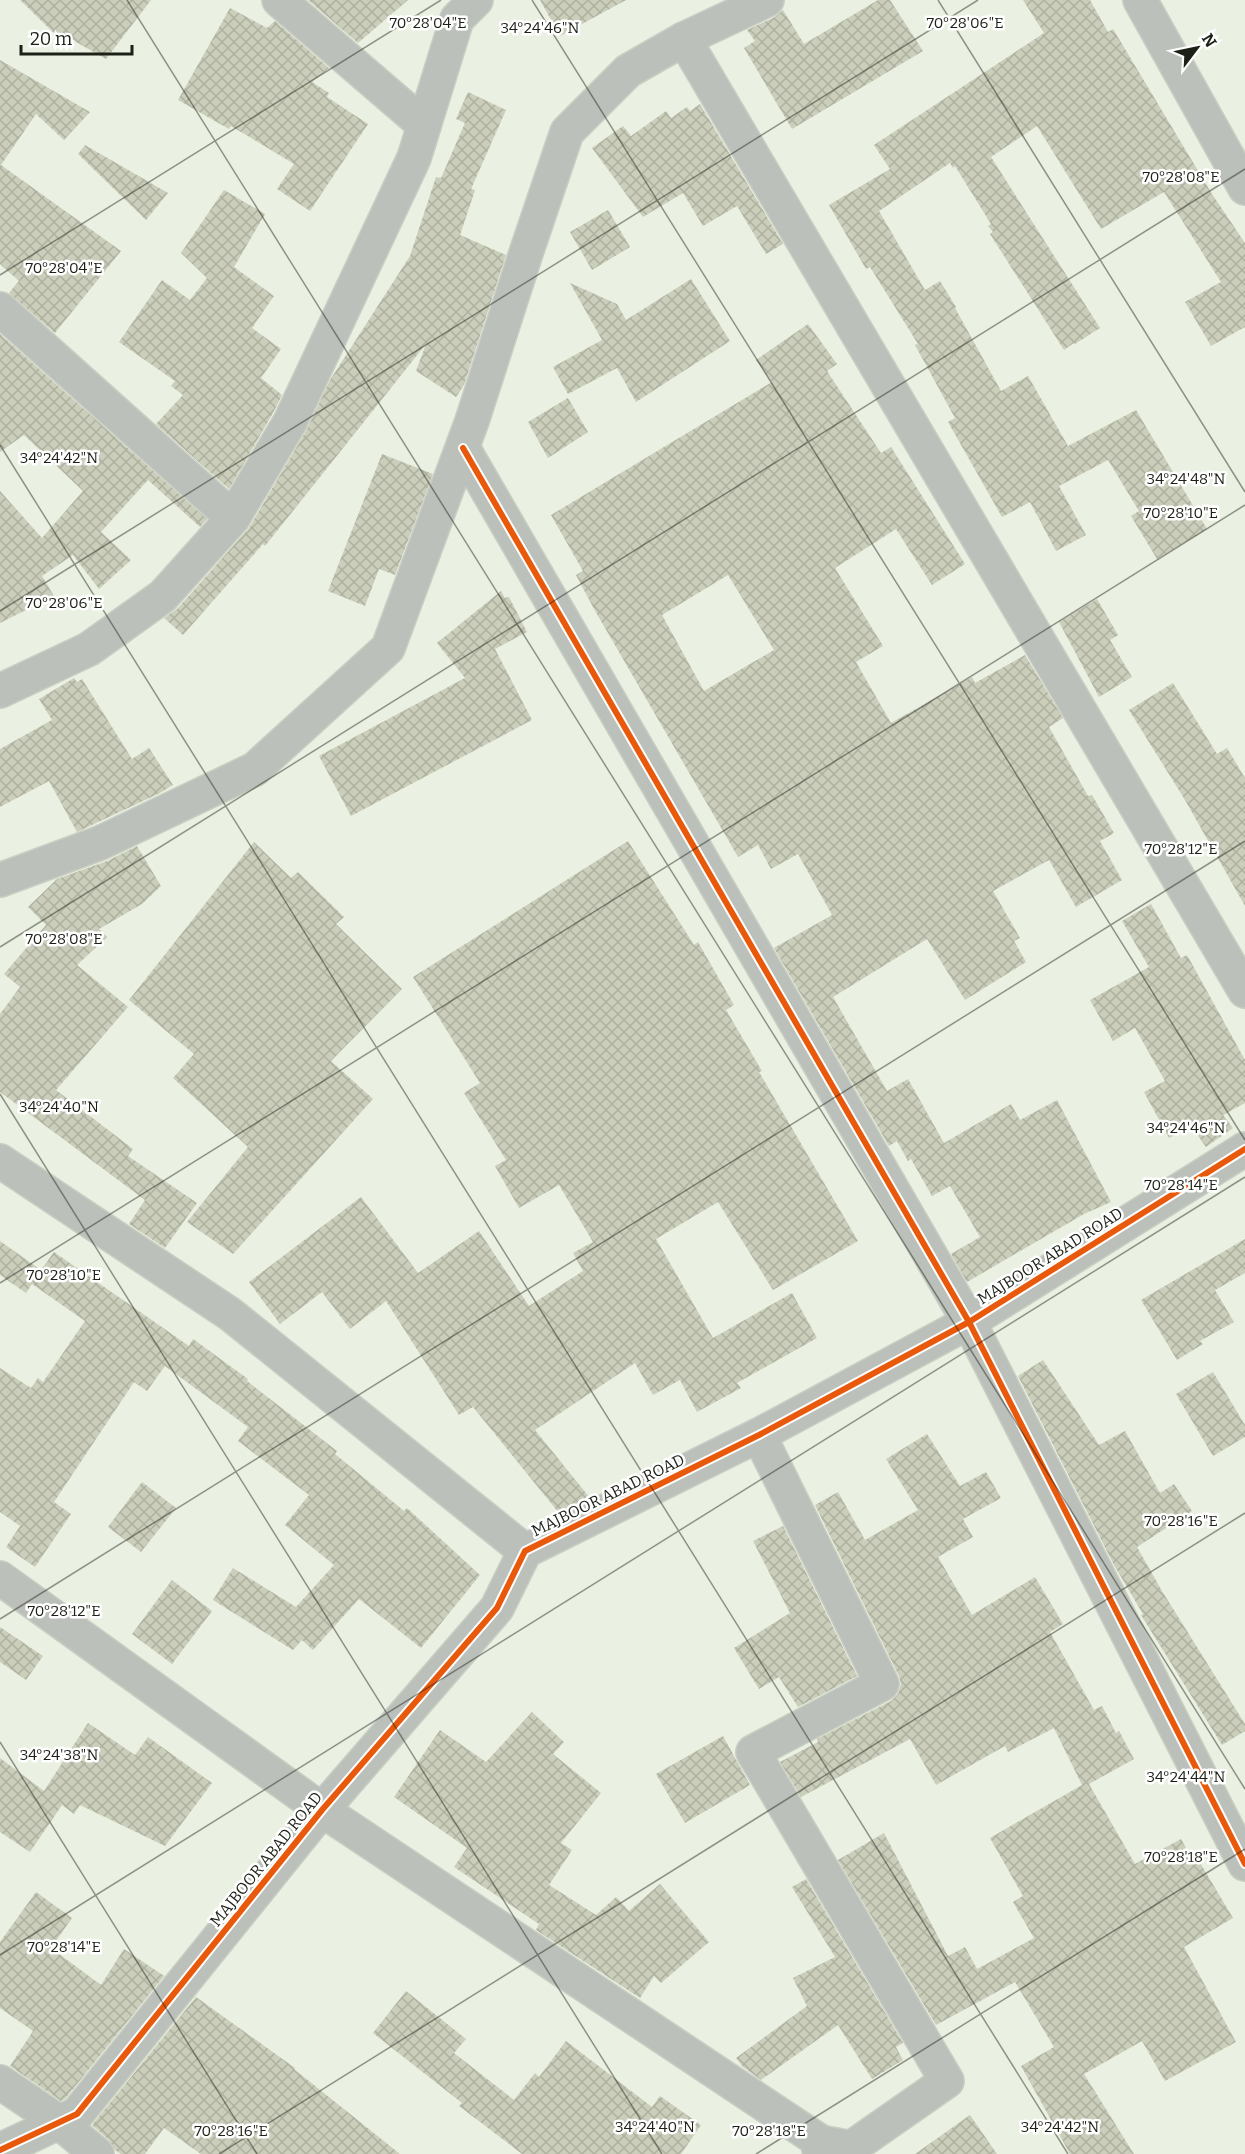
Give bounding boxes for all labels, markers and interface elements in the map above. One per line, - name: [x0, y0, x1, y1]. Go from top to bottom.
- text: 70°28'04"E: [389, 14, 467, 32]
- text: 70°28'06"E: [926, 14, 1004, 32]
- scale bar: [21, 18, 132, 56]
- north arrow: [1167, 18, 1227, 78]
- text: 34°24'46"N: [501, 19, 580, 37]
- text: 20 m: [30, 28, 72, 50]
- text: N: [1198, 30, 1221, 51]
- text: 70°28'08"E: [1143, 168, 1219, 186]
- text: 70°28'04"E: [25, 259, 103, 277]
- text: 34°24'42"N: [20, 449, 98, 467]
- text: 34°24'48"N: [1147, 470, 1226, 488]
- text: 70°28'10"E: [1144, 504, 1218, 522]
- text: 70°28'06"E: [25, 594, 103, 612]
- text: 70°28'12"E: [1145, 840, 1217, 858]
- text: 70°28'08"E: [26, 930, 102, 948]
- text: 34°24'40"N: [19, 1098, 99, 1116]
- text: 34°24'46"N: [1147, 1119, 1226, 1137]
- text: 70°28'14"E: [1144, 1176, 1218, 1194]
- street label: MAJBOOR ABAD ROAD: [974, 1203, 1126, 1309]
- text: 70°28'10"E: [27, 1266, 101, 1284]
- street label: MAJBOOR ABAD ROAD: [528, 1450, 688, 1540]
- text: 70°28'16"E: [1144, 1512, 1218, 1530]
- text: 70°28'12"E: [28, 1602, 100, 1620]
- text: 34°24'38"N: [20, 1746, 98, 1764]
- text: 34°24'44"N: [1147, 1768, 1226, 1786]
- street label: MAJBOOR ABAD ROAD: [206, 1788, 326, 1930]
- text: 70°28'18"E: [1144, 1848, 1218, 1866]
- text: 70°28'14"E: [27, 1938, 101, 1956]
- text: 34°24'40"N: [615, 2118, 695, 2136]
- text: 34°24'42"N: [1021, 2118, 1099, 2136]
- text: 70°28'16"E: [194, 2122, 268, 2140]
- text: 70°28'18"E: [732, 2122, 806, 2140]

